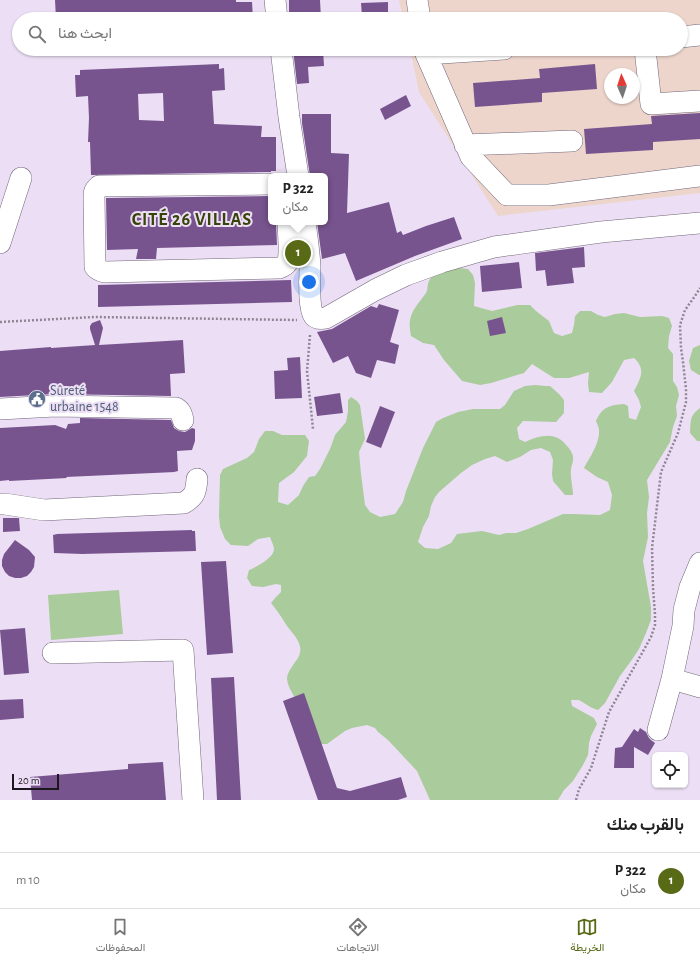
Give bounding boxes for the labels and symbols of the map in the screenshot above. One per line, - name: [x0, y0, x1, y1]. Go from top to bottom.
- north arrow: [604, 68, 640, 104]
- district label: CITÉ 26 VILLAS: [132, 208, 252, 229]
- pin: 1: [285, 238, 311, 268]
- your location: [299, 272, 319, 292]
- place label: Sûreté urbaine 1548: [50, 384, 119, 414]
- public building icon: Sûreté urbaine 1548: [27, 389, 47, 409]
- scale bar: [12, 772, 59, 791]

